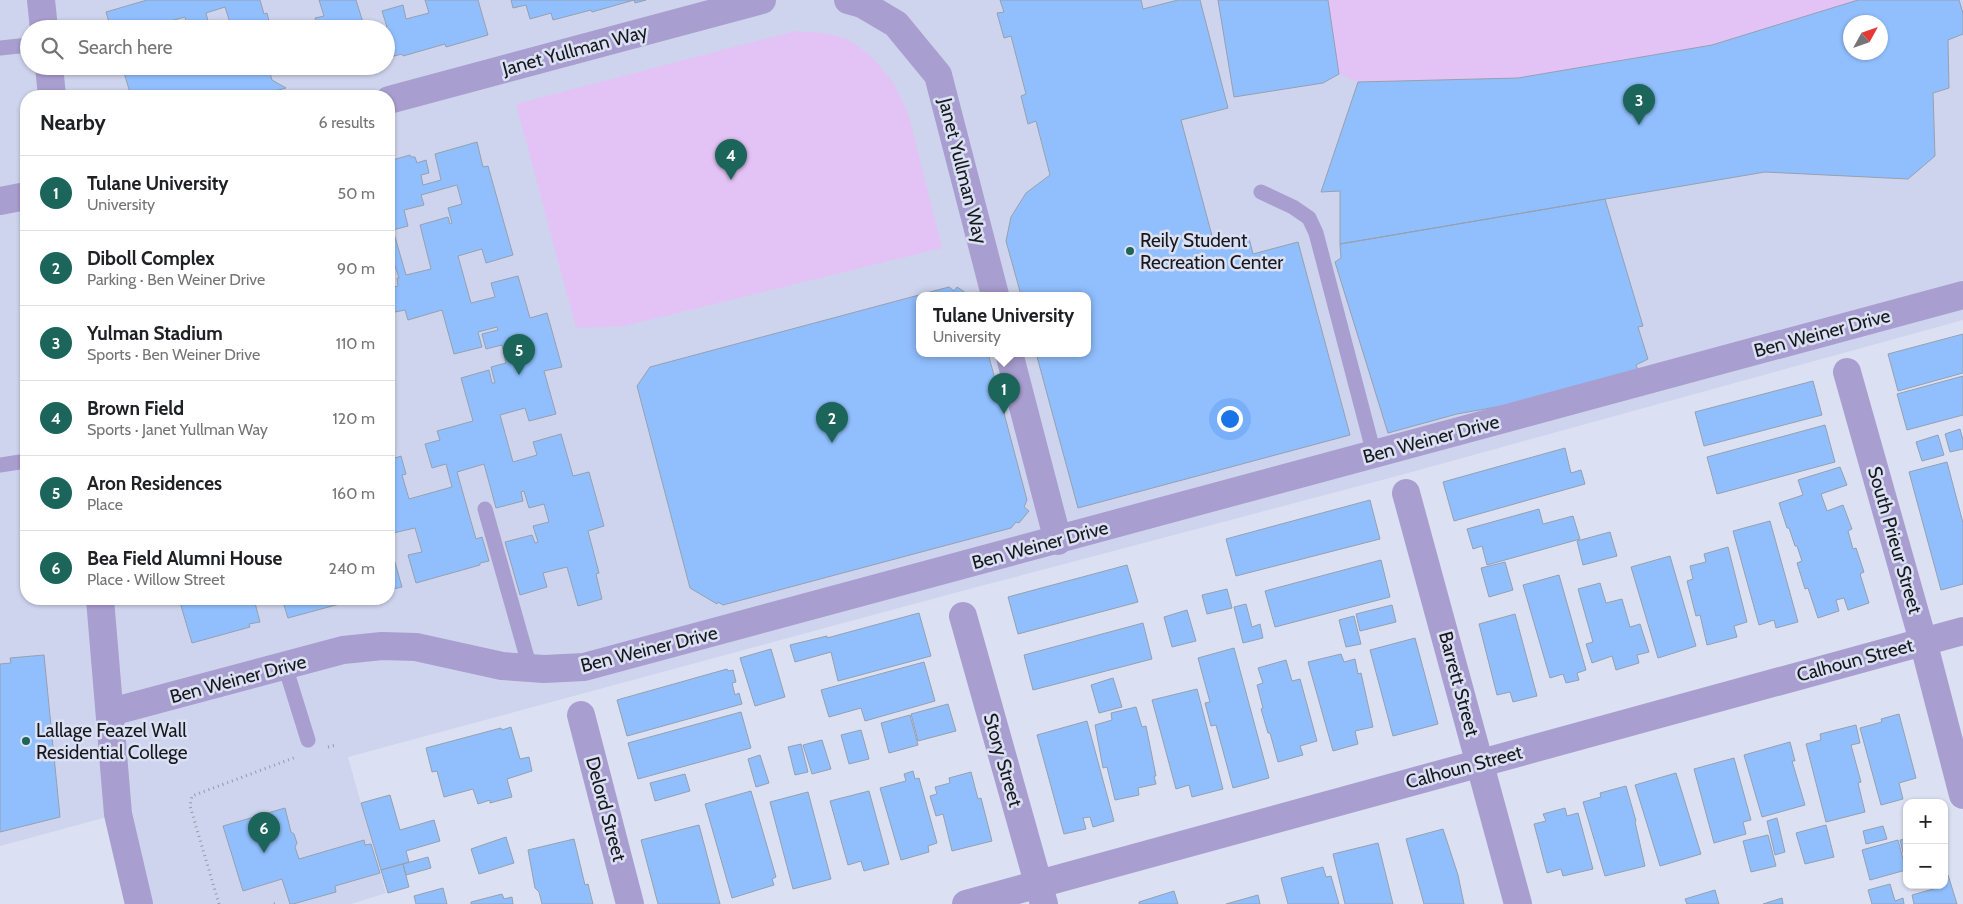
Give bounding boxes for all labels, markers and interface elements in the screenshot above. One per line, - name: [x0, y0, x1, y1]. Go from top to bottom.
- north arrow: [1843, 15, 1888, 60]
- street label: Janet Yullman Way: [499, 19, 651, 81]
- search box: [20, 20, 395, 75]
- icon: search: [38, 34, 66, 62]
- text: Search here: [78, 36, 172, 59]
- pin: 3: [1623, 84, 1655, 125]
- street label: Janet Yullman Way: [934, 95, 992, 247]
- text: Nearby: [40, 110, 106, 135]
- text: 6 results: [319, 113, 375, 132]
- pin: 4: [715, 139, 747, 180]
- text: Tulane University: [87, 172, 229, 195]
- text: 1: [53, 184, 59, 203]
- text: 50 m: [338, 184, 375, 203]
- text: University: [87, 195, 155, 214]
- place label: Reily Student Recreation Center: [1140, 229, 1283, 274]
- marker: Reily Student Recreation Center: [1124, 245, 1136, 257]
- text: Diboll Complex: [87, 247, 215, 270]
- text: 2: [52, 259, 60, 278]
- text: 90 m: [337, 259, 375, 278]
- text: Parking · Ben Weiner Drive: [87, 270, 265, 289]
- popup: [916, 292, 1091, 357]
- text: Tulane University: [933, 304, 1074, 327]
- street label: Ben Weiner Drive: [1751, 304, 1893, 362]
- text: Yulman Stadium: [87, 322, 223, 345]
- text: University: [933, 327, 1001, 346]
- text: 3: [52, 334, 60, 353]
- text: 110 m: [336, 334, 375, 353]
- pin: 5: [503, 334, 535, 375]
- text: Sports · Ben Weiner Drive: [87, 345, 260, 364]
- pin: 1: [988, 373, 1020, 414]
- text: Brown Field: [87, 397, 184, 420]
- pin: 2: [816, 402, 848, 443]
- your location: [1217, 406, 1243, 432]
- text: 4: [51, 409, 61, 428]
- text: 120 m: [333, 409, 375, 428]
- street label: Ben Weiner Drive: [1360, 410, 1502, 468]
- text: Sports · Janet Yullman Way: [87, 420, 268, 439]
- street label: South Prieur Street: [1863, 464, 1927, 617]
- text: Aron Residences: [87, 472, 222, 495]
- text: 5: [52, 484, 60, 503]
- text: 160 m: [332, 484, 375, 503]
- text: Place: [87, 495, 123, 514]
- street label: Ben Weiner Drive: [969, 516, 1111, 574]
- text: Bea Field Alumni House: [87, 547, 282, 570]
- text: 6: [52, 559, 61, 578]
- text: 240 m: [329, 559, 375, 578]
- text: Place · Willow Street: [87, 570, 225, 589]
- street label: Ben Weiner Drive: [578, 621, 720, 677]
- street label: Barrett Street: [1434, 629, 1484, 740]
- street label: Calhoun Street: [1794, 633, 1916, 687]
- street label: Ben Weiner Drive: [167, 650, 309, 708]
- street label: Story Street: [979, 711, 1027, 810]
- place label: Lallage Feazel Wall Residential College: [36, 719, 188, 764]
- marker: Lallage Feazel Wall Residential College: [20, 735, 32, 747]
- street label: Calhoun Street: [1403, 740, 1525, 794]
- street label: Delord Street: [581, 754, 631, 865]
- map controls: [1903, 799, 1948, 889]
- button: +: [1903, 799, 1948, 844]
- pin: 6: [248, 812, 280, 853]
- button: −: [1903, 844, 1948, 889]

